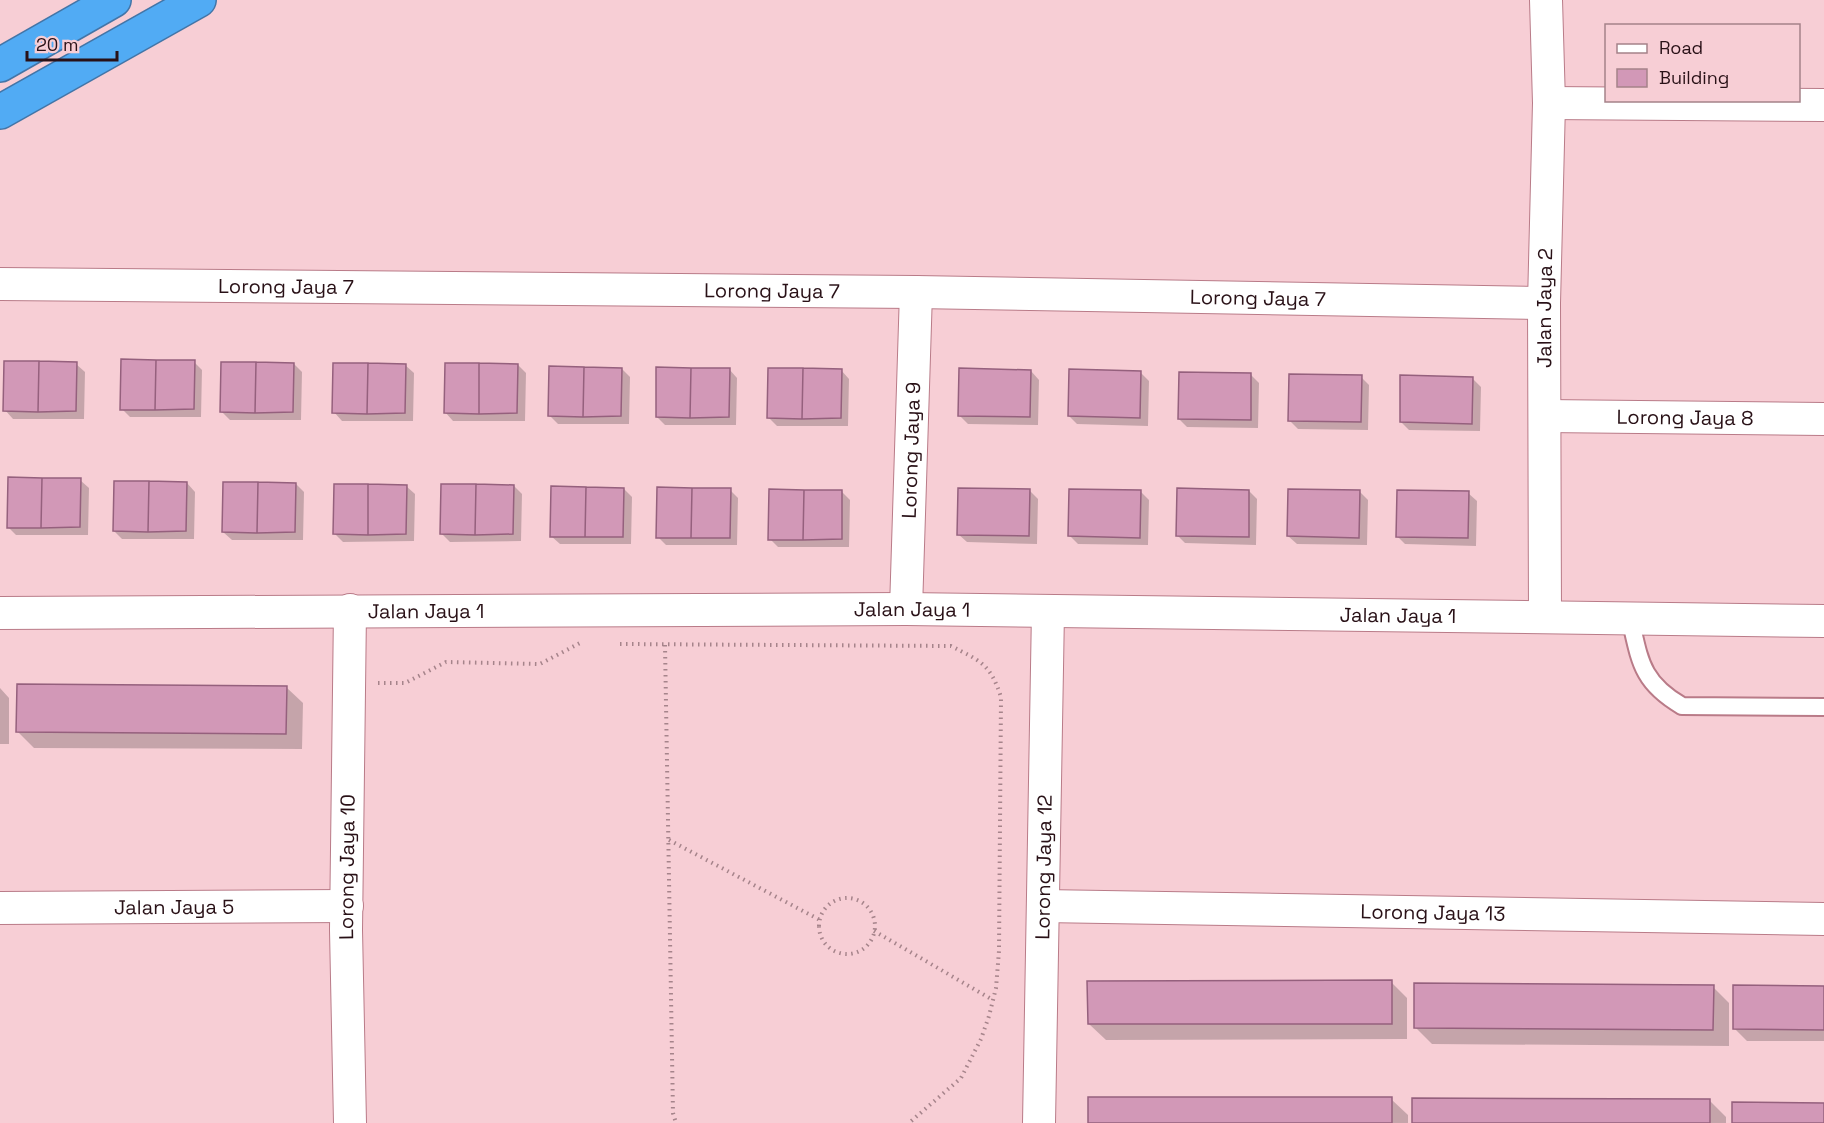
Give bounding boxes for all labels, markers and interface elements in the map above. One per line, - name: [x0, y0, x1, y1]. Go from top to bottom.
- scale bar: [27, 24, 117, 62]
- legend: [1605, 24, 1800, 102]
- text: 20 m: [36, 33, 79, 56]
- text: Road: [1659, 36, 1703, 59]
- text: Building: [1659, 66, 1729, 89]
- street label: Jalan Jaya 2: [1531, 248, 1558, 368]
- street label: Lorong Jaya 7: [218, 273, 354, 300]
- street label: Lorong Jaya 7: [704, 277, 840, 304]
- street label: Lorong Jaya 7: [1190, 284, 1326, 312]
- street label: Lorong Jaya 9: [896, 381, 926, 519]
- street label: Lorong Jaya 8: [1616, 404, 1754, 431]
- street label: Jalan Jaya 1: [854, 596, 970, 623]
- street label: Jalan Jaya 1: [368, 598, 484, 624]
- street label: Jalan Jaya 1: [1339, 602, 1456, 629]
- street label: Lorong Jaya 10: [333, 794, 361, 940]
- street label: Lorong Jaya 12: [1029, 794, 1058, 940]
- street label: Jalan Jaya 5: [114, 894, 234, 920]
- street label: Lorong Jaya 13: [1360, 898, 1506, 927]

